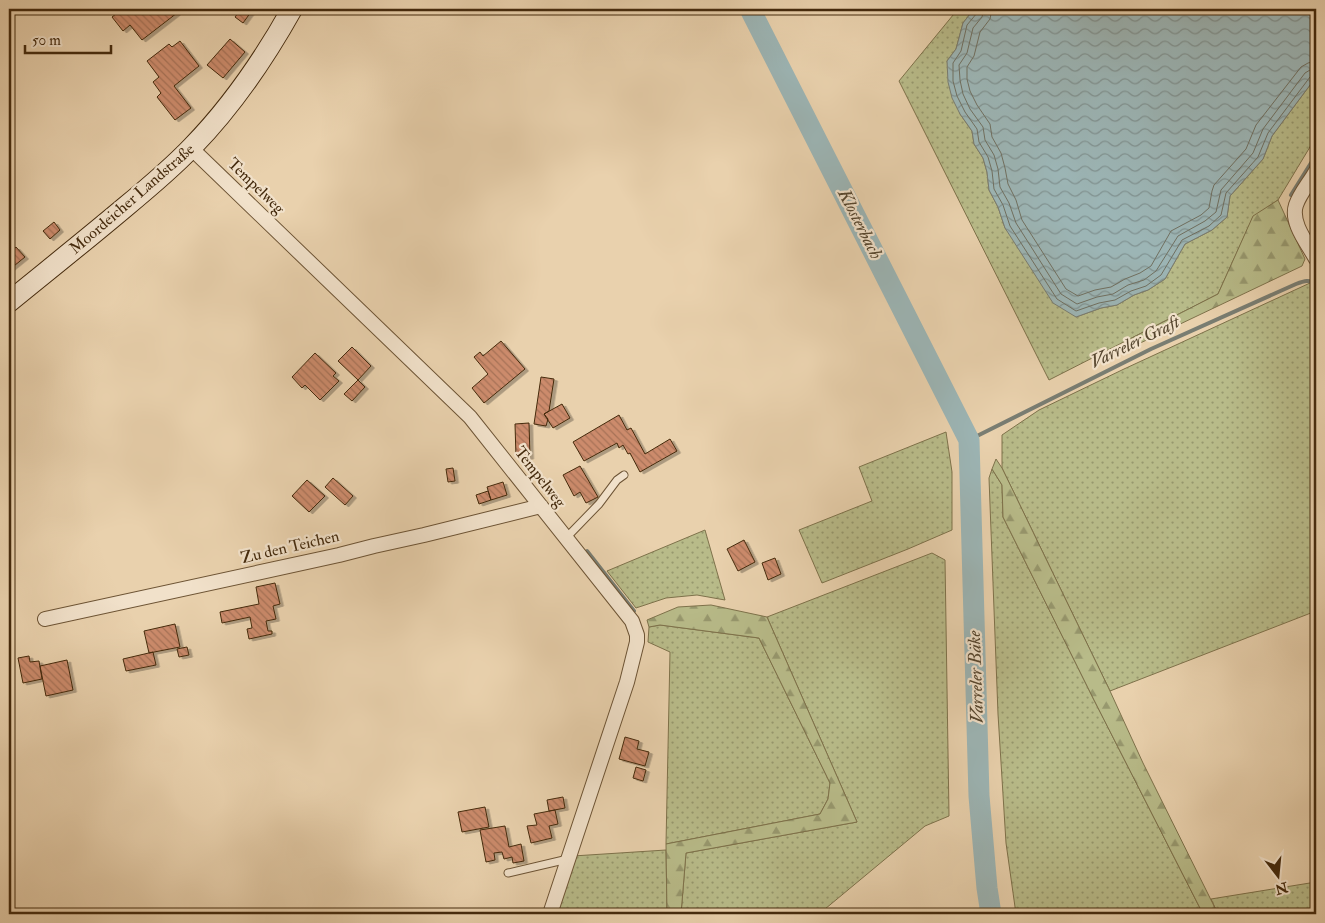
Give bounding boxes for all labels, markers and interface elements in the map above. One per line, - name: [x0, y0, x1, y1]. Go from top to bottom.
- scale bar: [25, 22, 111, 54]
- text: 50 m: [32, 31, 61, 50]
- street label: Moordeicher Landstraße: [66, 139, 199, 259]
- street label: Tempelweg: [222, 154, 290, 220]
- water label: Klosterbach: [832, 184, 887, 263]
- water label: Varreler Graft: [1086, 310, 1184, 374]
- street label: Tempelweg: [509, 442, 571, 513]
- street label: Zu den Teichen: [239, 526, 341, 568]
- water label: Varreler Bäke: [963, 629, 989, 724]
- north arrow: [1252, 850, 1302, 900]
- text: N: [1273, 878, 1291, 898]

